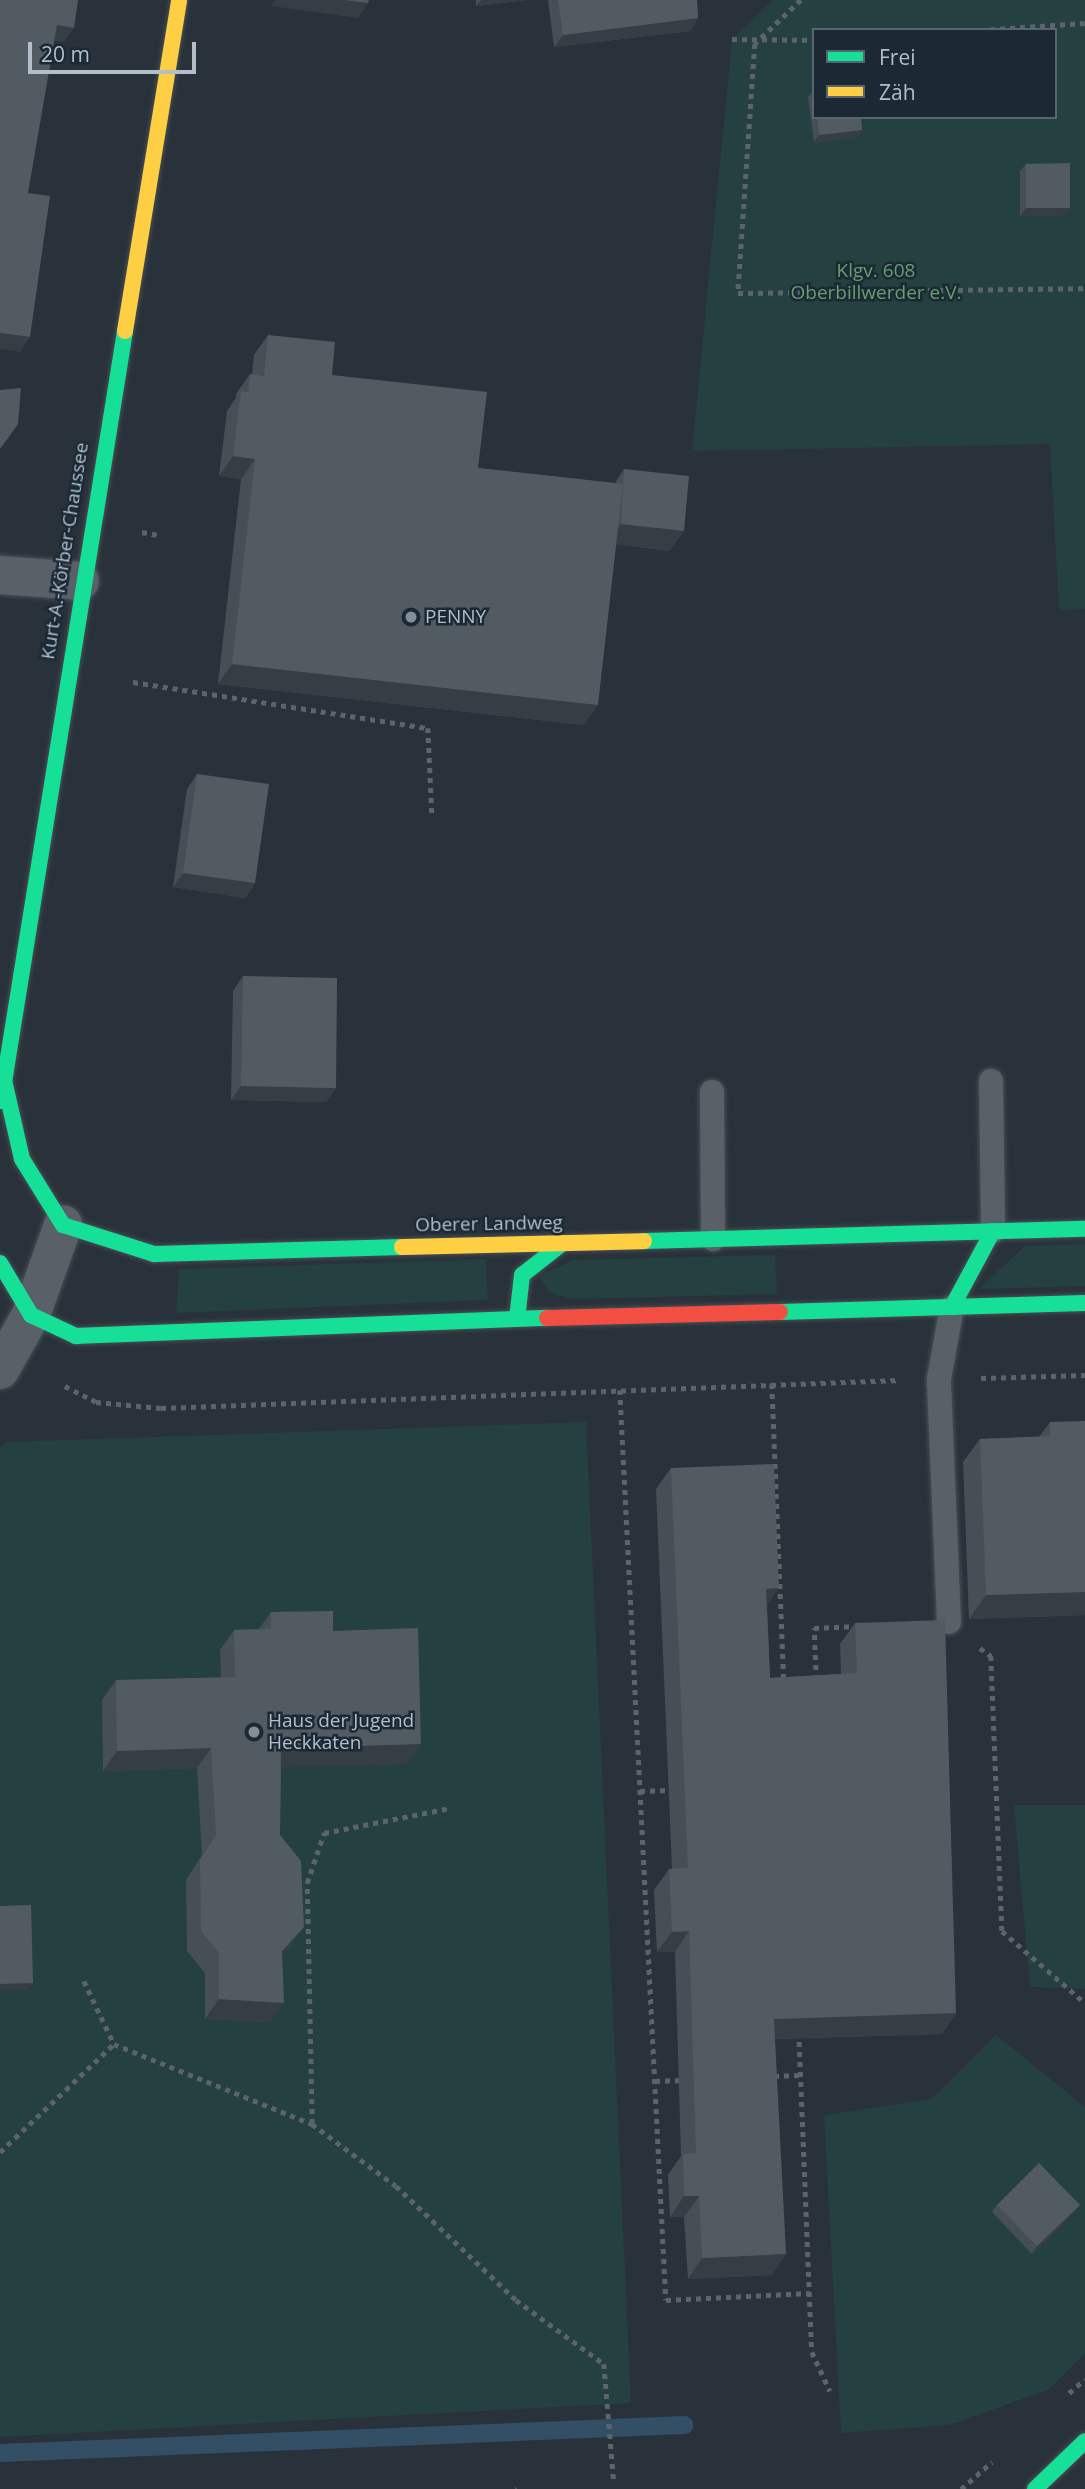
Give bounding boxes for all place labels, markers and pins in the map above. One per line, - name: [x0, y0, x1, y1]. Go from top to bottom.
- place label: PENNY: [425, 606, 486, 628]
- marker: PENNY: [403, 609, 419, 625]
- place label: Haus der Jugend Heckkaten: [268, 1710, 414, 1754]
- marker: Haus der Jugend Heckkaten: [246, 1724, 262, 1740]

